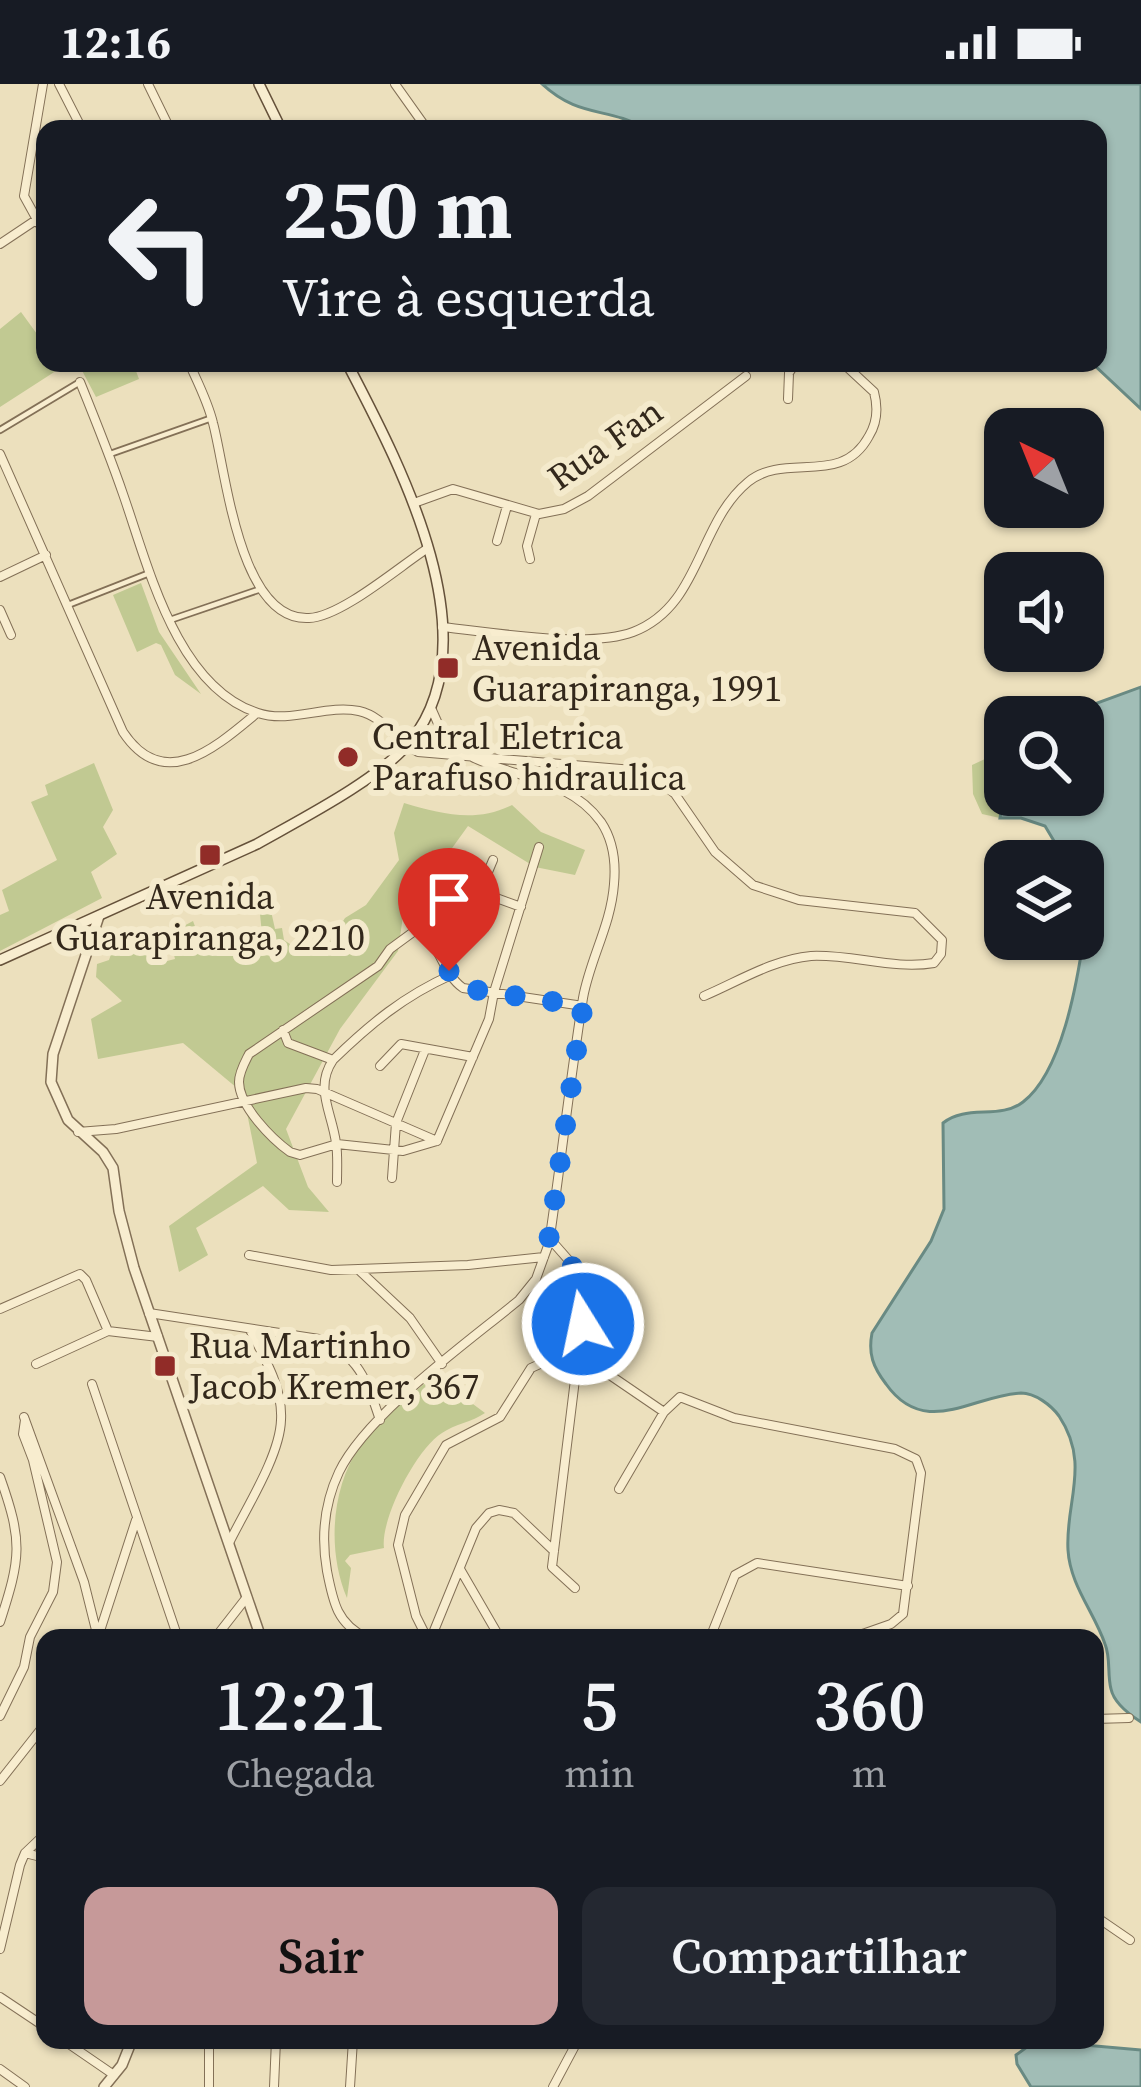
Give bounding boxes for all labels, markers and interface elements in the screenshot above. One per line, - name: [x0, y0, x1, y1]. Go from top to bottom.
- text: 12:16: [60, 11, 171, 73]
- text: 250 m: [282, 151, 513, 266]
- icon: left: [84, 168, 240, 324]
- text: Vire à esquerda: [282, 260, 655, 334]
- street label: Rua Fan: [538, 387, 672, 501]
- north arrow: [984, 408, 1104, 528]
- map controls: [984, 408, 1104, 960]
- button: sound: [984, 552, 1104, 672]
- place label: Avenida Guarapiranga, 1991: [472, 623, 782, 713]
- marker: Avenida Guarapiranga, 1991: [435, 655, 461, 681]
- button: search: [984, 696, 1104, 816]
- place label: Central Eletrica Parafuso hidraulica: [372, 712, 687, 802]
- marker: Central Eletrica Parafuso hidraulica: [335, 744, 361, 770]
- button: layers: [984, 840, 1104, 960]
- marker: Avenida Guarapiranga, 2210: [197, 842, 223, 868]
- pin: [398, 848, 500, 971]
- icon: arrive: [416, 866, 482, 932]
- place label: Avenida Guarapiranga, 2210: [55, 872, 365, 962]
- position arrow: [520, 1261, 646, 1387]
- place label: Rua Martinho Jacob Kremer, 367: [188, 1321, 479, 1411]
- marker: Rua Martinho Jacob Kremer, 367: [152, 1353, 178, 1379]
- text: 12:21: [214, 1655, 386, 1754]
- text: 5: [581, 1655, 618, 1754]
- text: 360: [813, 1655, 926, 1754]
- text: Chegada: [226, 1747, 375, 1800]
- text: min: [564, 1747, 635, 1800]
- text: m: [852, 1747, 887, 1800]
- button: Sair: [84, 1887, 558, 2025]
- button: Compartilhar: [582, 1887, 1056, 2025]

